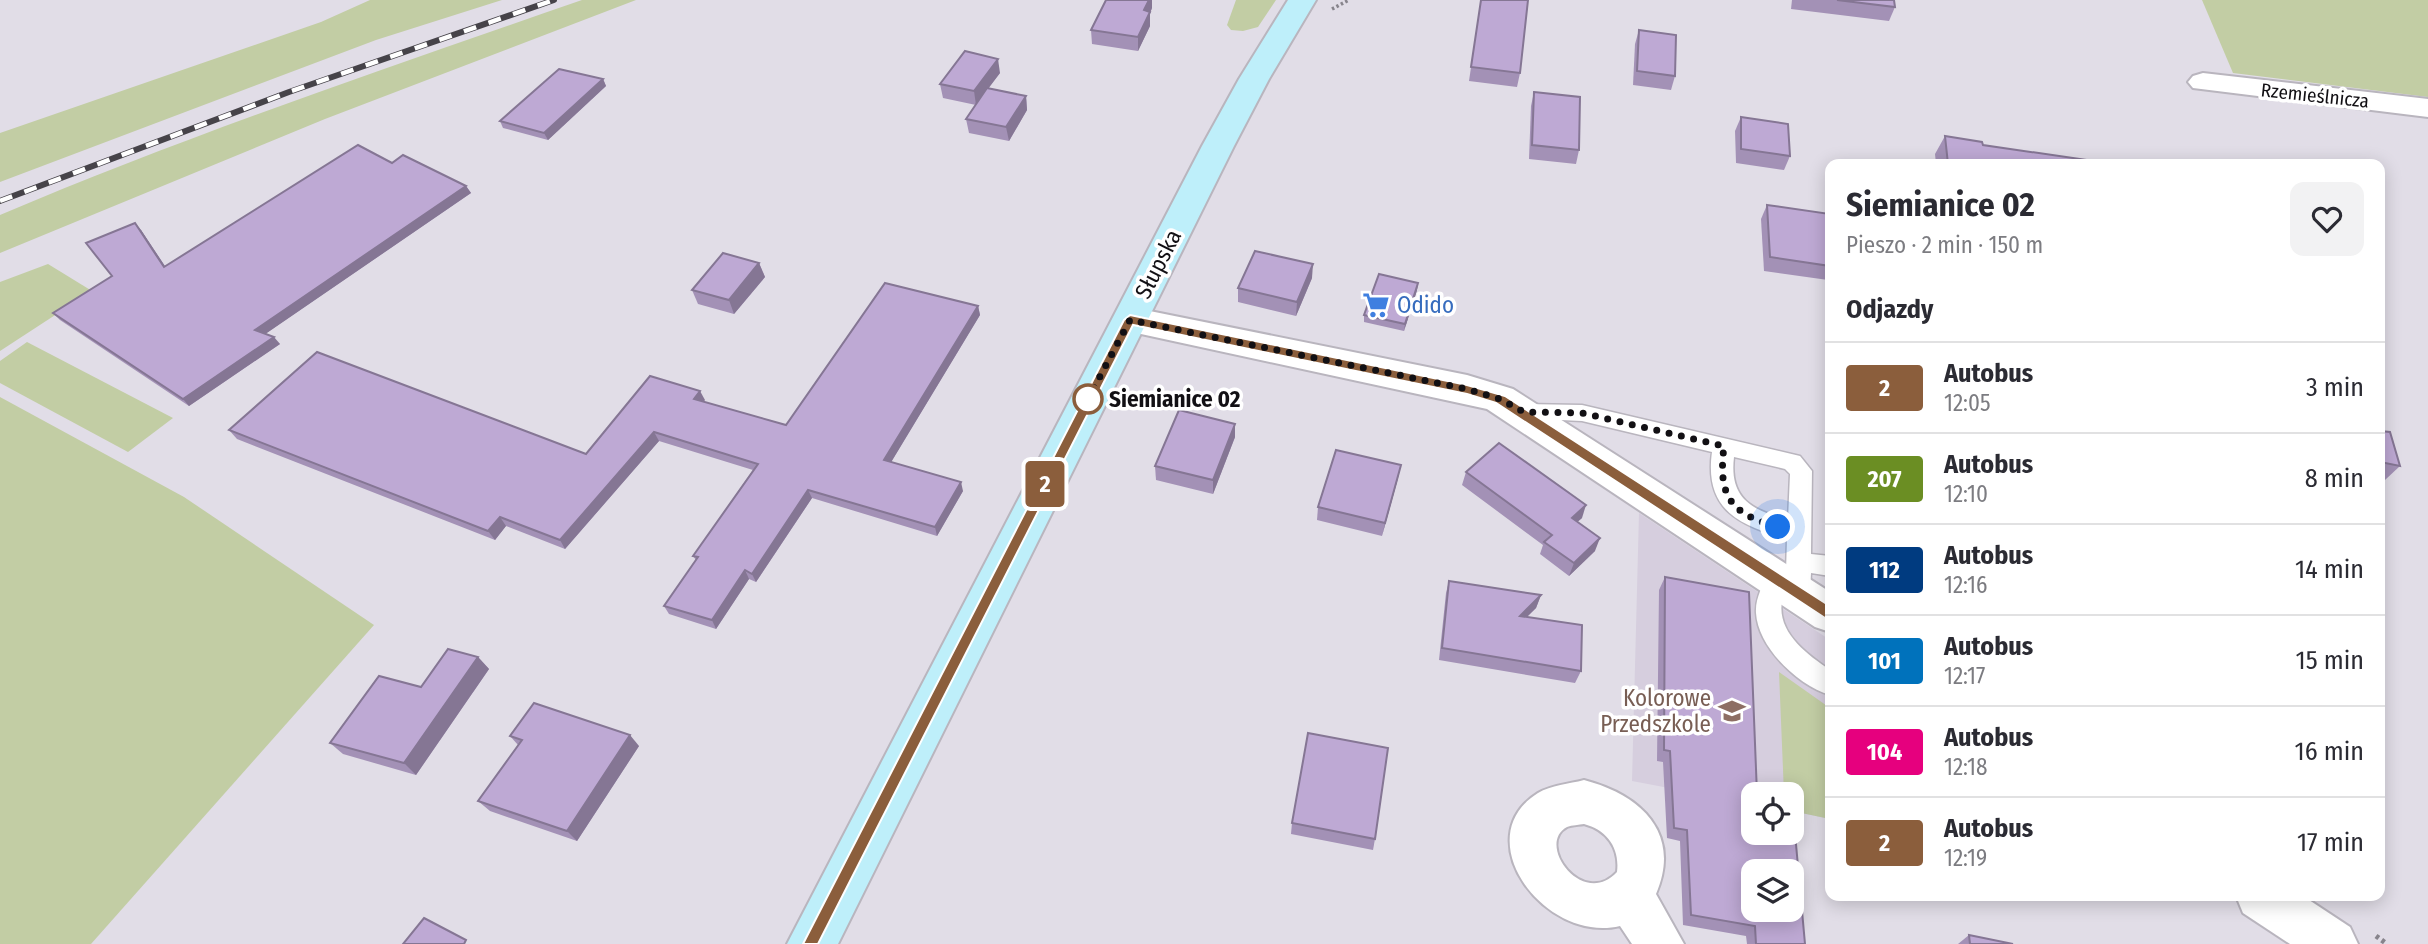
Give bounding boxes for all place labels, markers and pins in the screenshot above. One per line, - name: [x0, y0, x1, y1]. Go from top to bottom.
- supermarket icon: Odido: [1361, 290, 1391, 320]
- place label: Odido: [1397, 291, 1454, 319]
- marker: Siemianice 02: [1073, 384, 1103, 414]
- place label: Siemianice 02: [1109, 385, 1241, 413]
- place label: Kolorowe Przedszkole: [1600, 684, 1711, 738]
- school or university icon: Kolorowe Przedszkole: [1717, 696, 1747, 726]

